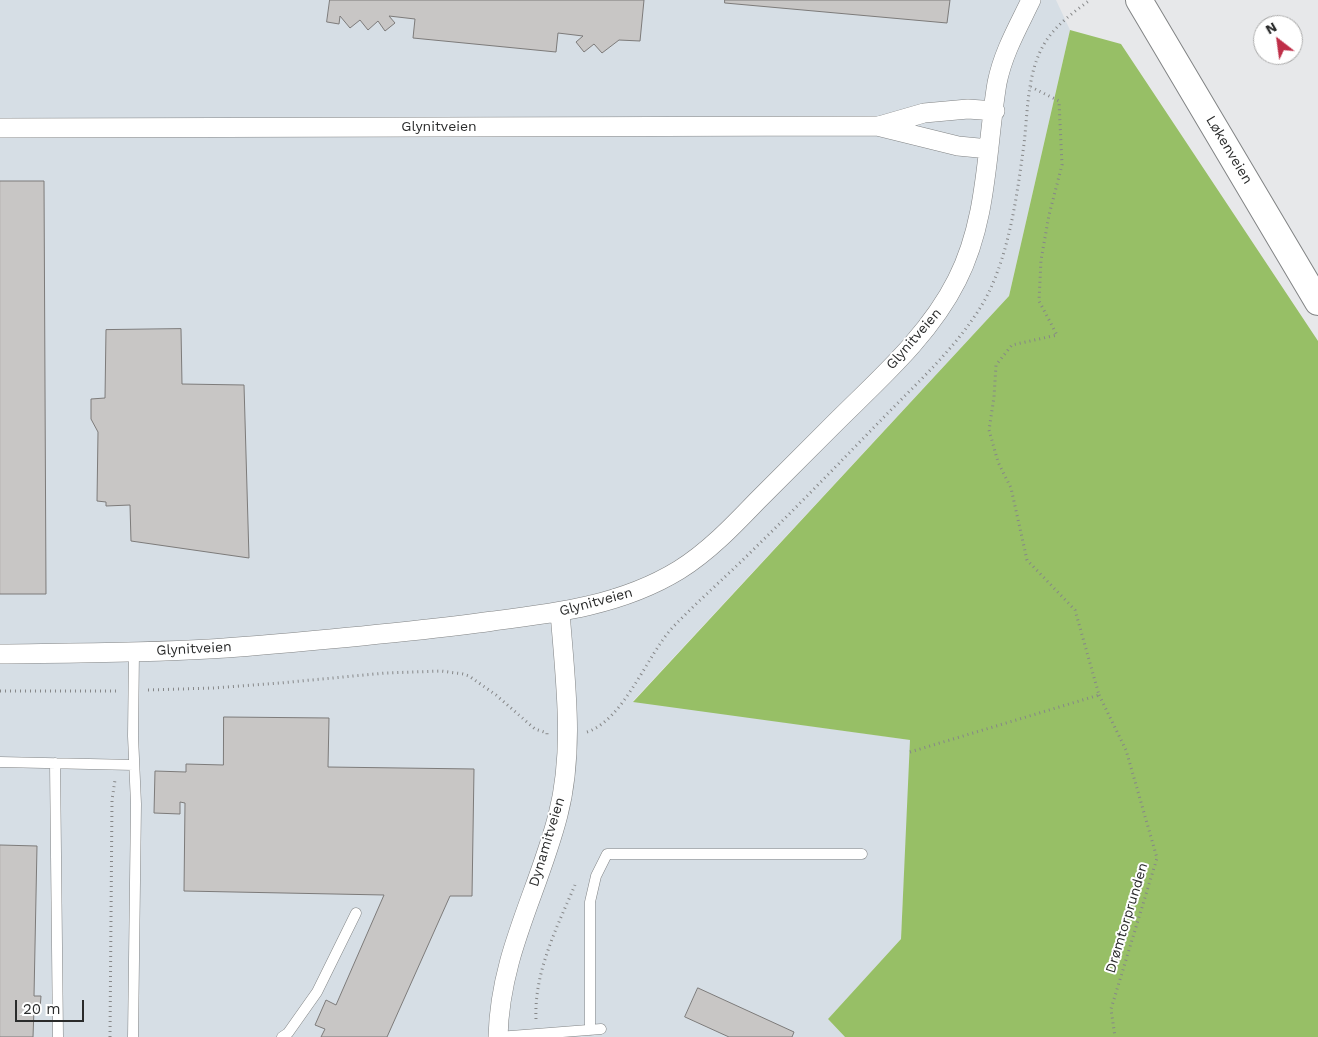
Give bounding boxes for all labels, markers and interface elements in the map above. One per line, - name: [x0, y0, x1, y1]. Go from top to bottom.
- north arrow: [1253, 15, 1303, 65]
- text: N: [1263, 18, 1279, 37]
- street label: Løkenveien: [1202, 113, 1256, 187]
- street label: Glynitveien: [401, 119, 477, 135]
- street label: Glynitveien: [883, 305, 945, 373]
- street label: Glynitveien: [557, 584, 635, 620]
- street label: Glynitveien: [156, 639, 232, 659]
- street label: Dynamitveien: [525, 795, 569, 889]
- street label: Drømtorprunden: [1102, 861, 1152, 975]
- scale bar: [18, 990, 86, 1022]
- text: 20 m: [23, 1000, 61, 1018]

